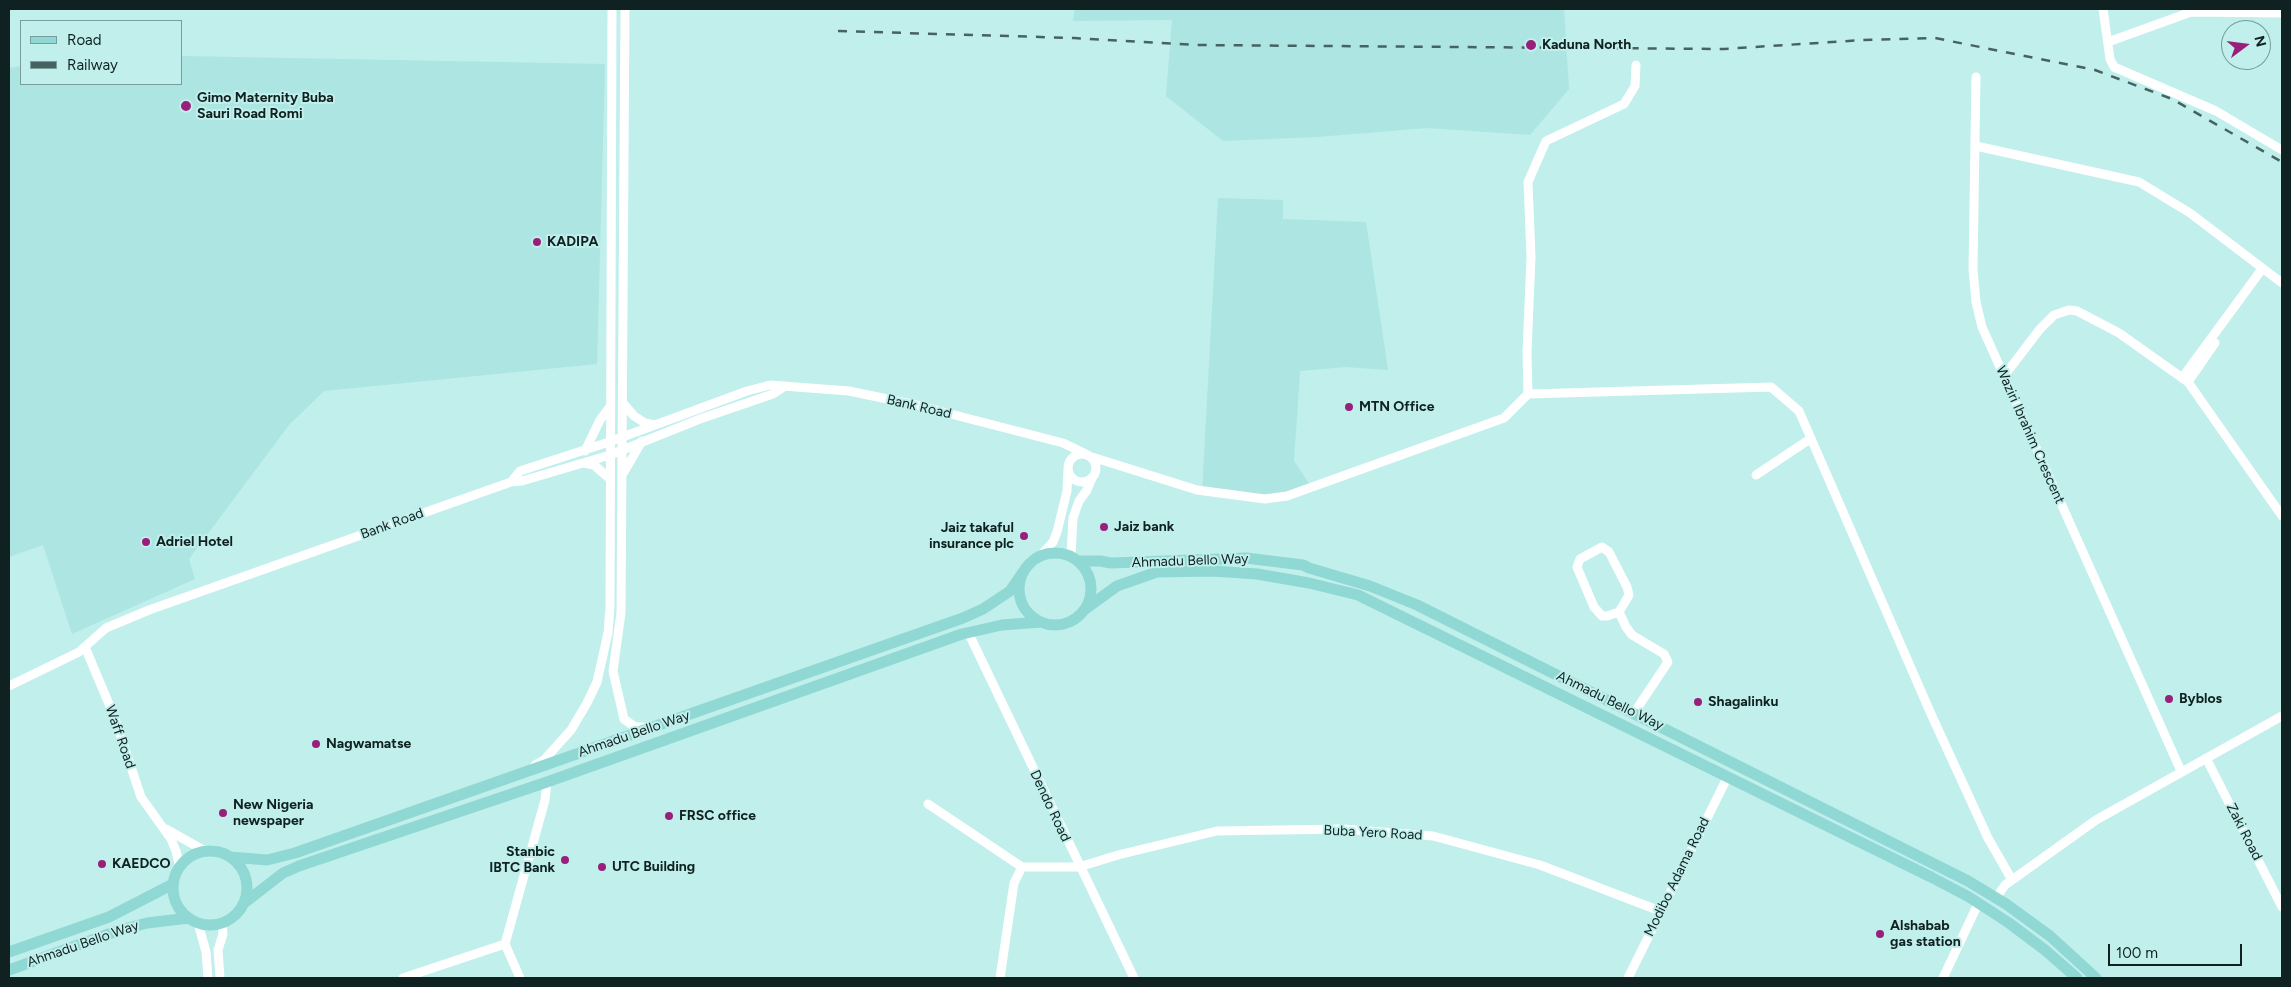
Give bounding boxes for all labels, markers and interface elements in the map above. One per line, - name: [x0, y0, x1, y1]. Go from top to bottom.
- legend: [20, 20, 182, 85]
- north arrow: [2221, 20, 2271, 70]
- text: Road: [67, 31, 102, 49]
- text: N: [2250, 34, 2270, 49]
- place label: Kaduna North: [1542, 37, 1631, 53]
- marker: Kaduna North: [1524, 38, 1538, 52]
- text: Railway: [67, 56, 118, 74]
- place label: Gimo Maternity Buba Sauri Road Romi: [197, 90, 334, 122]
- marker: Gimo Maternity Buba Sauri Road Romi: [179, 99, 193, 113]
- place label: KADIPA: [547, 234, 599, 250]
- marker: KADIPA: [531, 236, 543, 248]
- street label: Waziri Ibrahim Crescent: [1992, 363, 2068, 507]
- street label: Bank Road: [885, 391, 953, 423]
- place label: MTN Office: [1359, 399, 1434, 415]
- marker: MTN Office: [1343, 401, 1355, 413]
- street label: Bank Road: [358, 505, 426, 543]
- place label: Jaiz bank: [1114, 519, 1174, 535]
- place label: Jaiz takaful insurance plc: [929, 520, 1014, 552]
- marker: Jaiz bank: [1098, 521, 1110, 533]
- marker: Jaiz takaful insurance plc: [1018, 530, 1030, 542]
- place label: Adriel Hotel: [156, 534, 233, 550]
- marker: Adriel Hotel: [140, 536, 152, 548]
- street label: Ahmadu Bello Way: [1131, 551, 1249, 571]
- street label: Ahmadu Bello Way: [1554, 668, 1666, 734]
- place label: Byblos: [2179, 691, 2222, 707]
- marker: Byblos: [2163, 693, 2175, 705]
- place label: Shagalinku: [1708, 694, 1778, 710]
- marker: Shagalinku: [1692, 696, 1704, 708]
- street label: Waff Road: [101, 703, 139, 771]
- street label: Ahmadu Bello Way: [576, 707, 692, 761]
- place label: Nagwamatse: [326, 736, 411, 752]
- marker: Nagwamatse: [310, 738, 322, 750]
- street label: Dendo Road: [1026, 768, 1074, 844]
- place label: New Nigeria newspaper: [233, 797, 313, 830]
- street label: Zaki Road: [2222, 801, 2266, 863]
- marker: New Nigeria newspaper: [217, 807, 229, 819]
- place label: FRSC office: [679, 808, 756, 824]
- marker: FRSC office: [663, 810, 675, 822]
- street label: Modibo Adama Road: [1641, 815, 1713, 939]
- street label: Buba Yero Road: [1323, 822, 1423, 844]
- place label: Stanbic IBTC Bank: [489, 844, 555, 876]
- marker: Stanbic IBTC Bank: [559, 854, 571, 866]
- place label: KAEDCO: [112, 856, 171, 872]
- marker: KAEDCO: [96, 858, 108, 870]
- place label: UTC Building: [612, 859, 695, 875]
- marker: UTC Building: [596, 861, 608, 873]
- street label: Ahmadu Bello Way: [25, 917, 141, 971]
- place label: Alshabab gas station: [1890, 918, 1961, 950]
- marker: Alshabab gas station: [1874, 928, 1886, 940]
- scale bar: [2111, 934, 2245, 966]
- text: 100 m: [2116, 944, 2158, 962]

